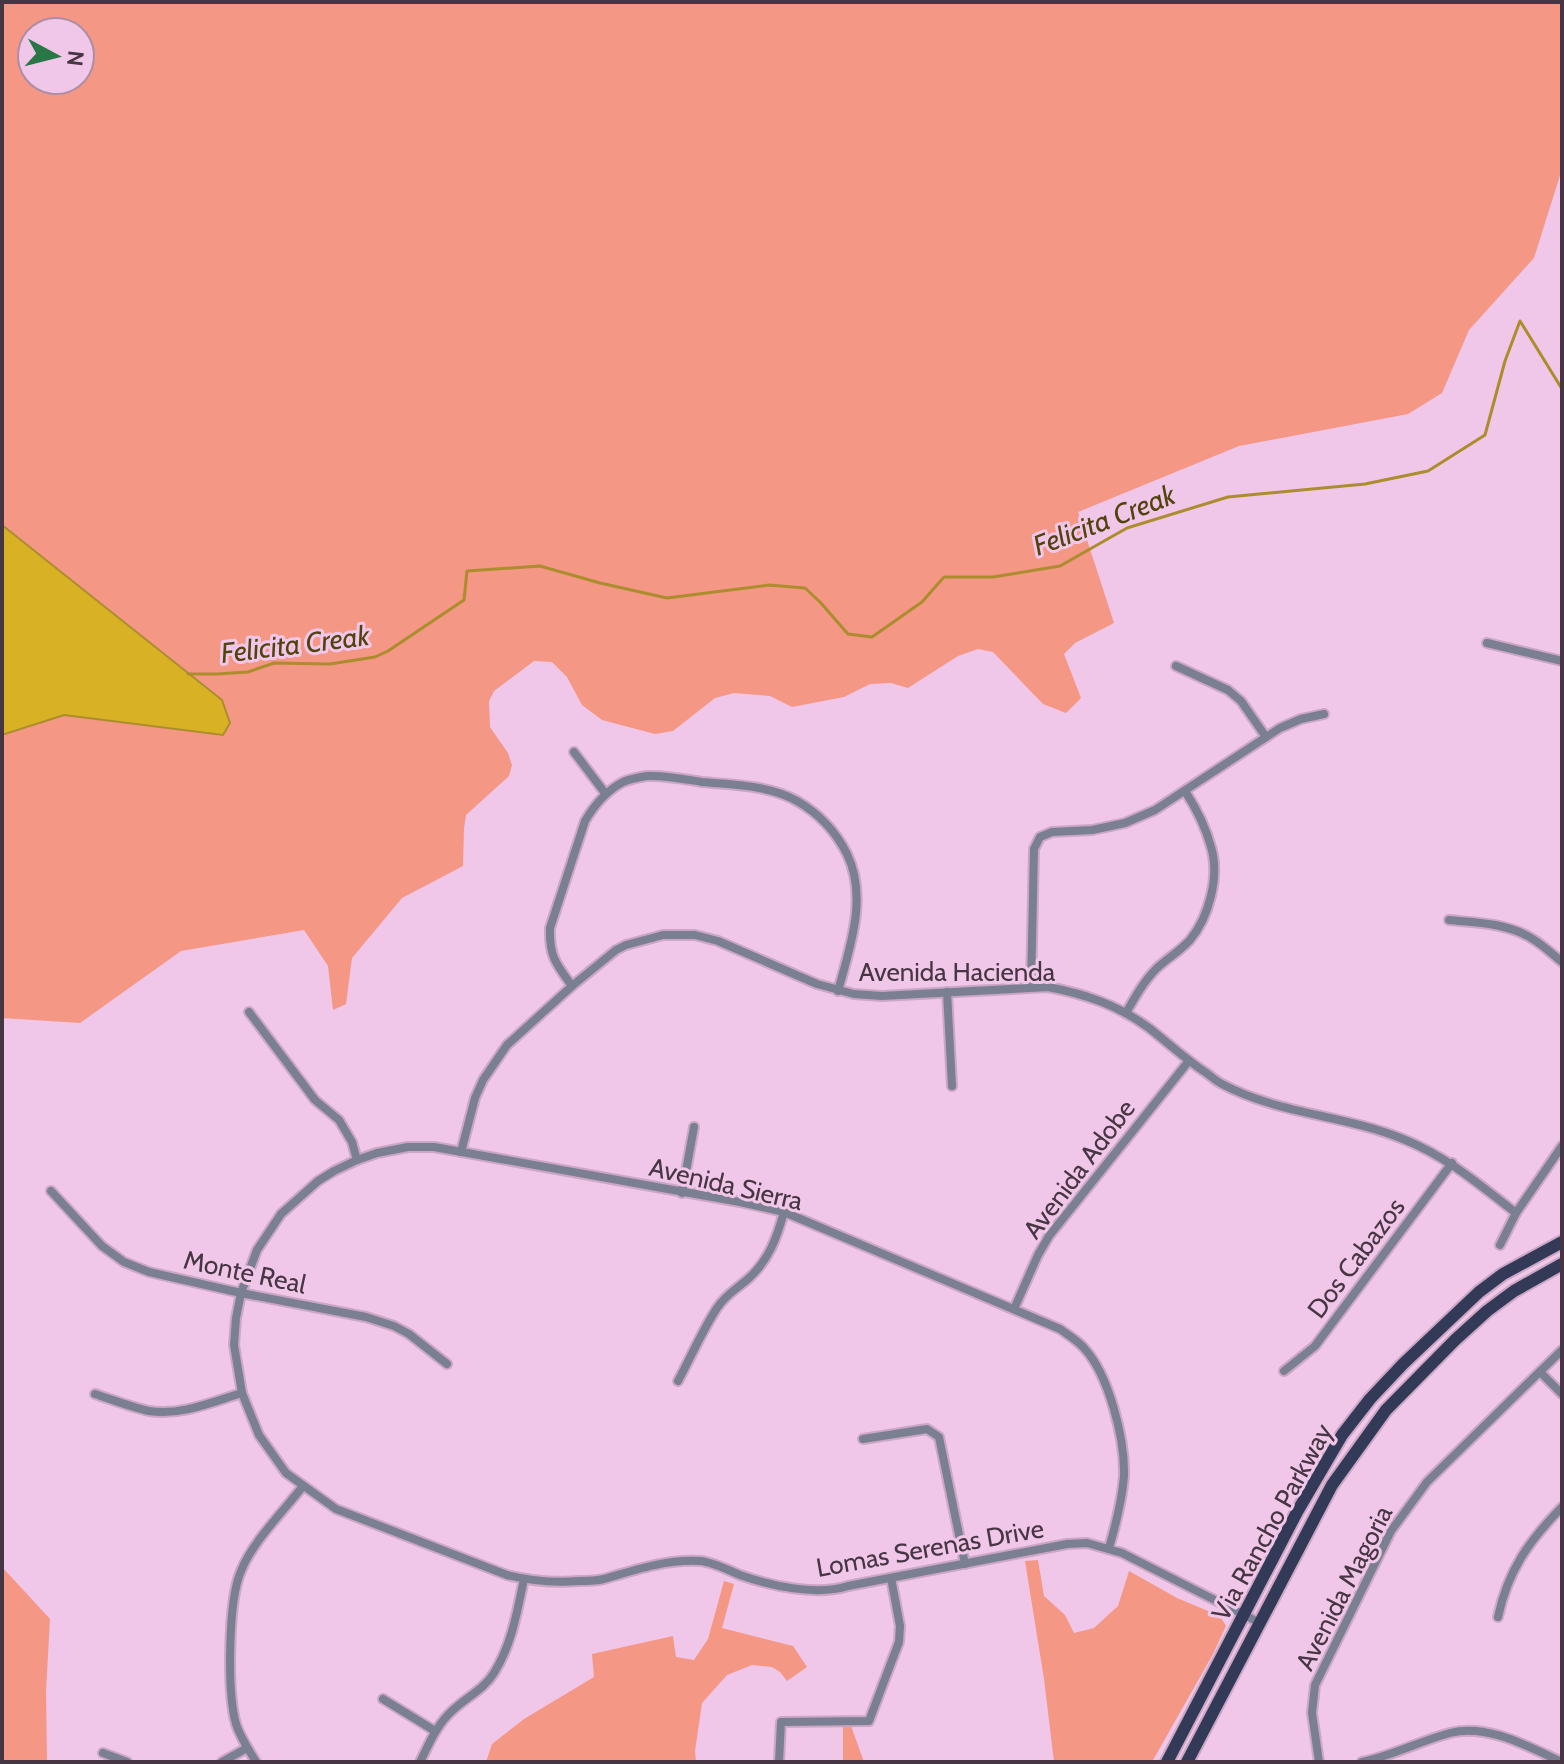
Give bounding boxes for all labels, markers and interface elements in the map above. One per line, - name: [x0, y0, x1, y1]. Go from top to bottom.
- north arrow: [16, 16, 96, 96]
- text: N: [61, 49, 90, 68]
- water label: Felicita Creak: [1028, 477, 1181, 563]
- water label: Felicita Creak: [219, 618, 372, 670]
- street label: Avenida Hacienda: [859, 956, 1056, 988]
- street label: Avenida Adobe: [1016, 1093, 1142, 1245]
- street label: Avenida Sierra: [646, 1151, 806, 1217]
- street label: Dos Cabazos: [1300, 1191, 1412, 1324]
- street label: Monte Real: [181, 1243, 309, 1301]
- street label: Via Rancho Parkway: [1205, 1418, 1339, 1626]
- street label: Avenida Magoria: [1289, 1500, 1400, 1676]
- street label: Lomas Serenas Drive: [814, 1512, 1046, 1584]

